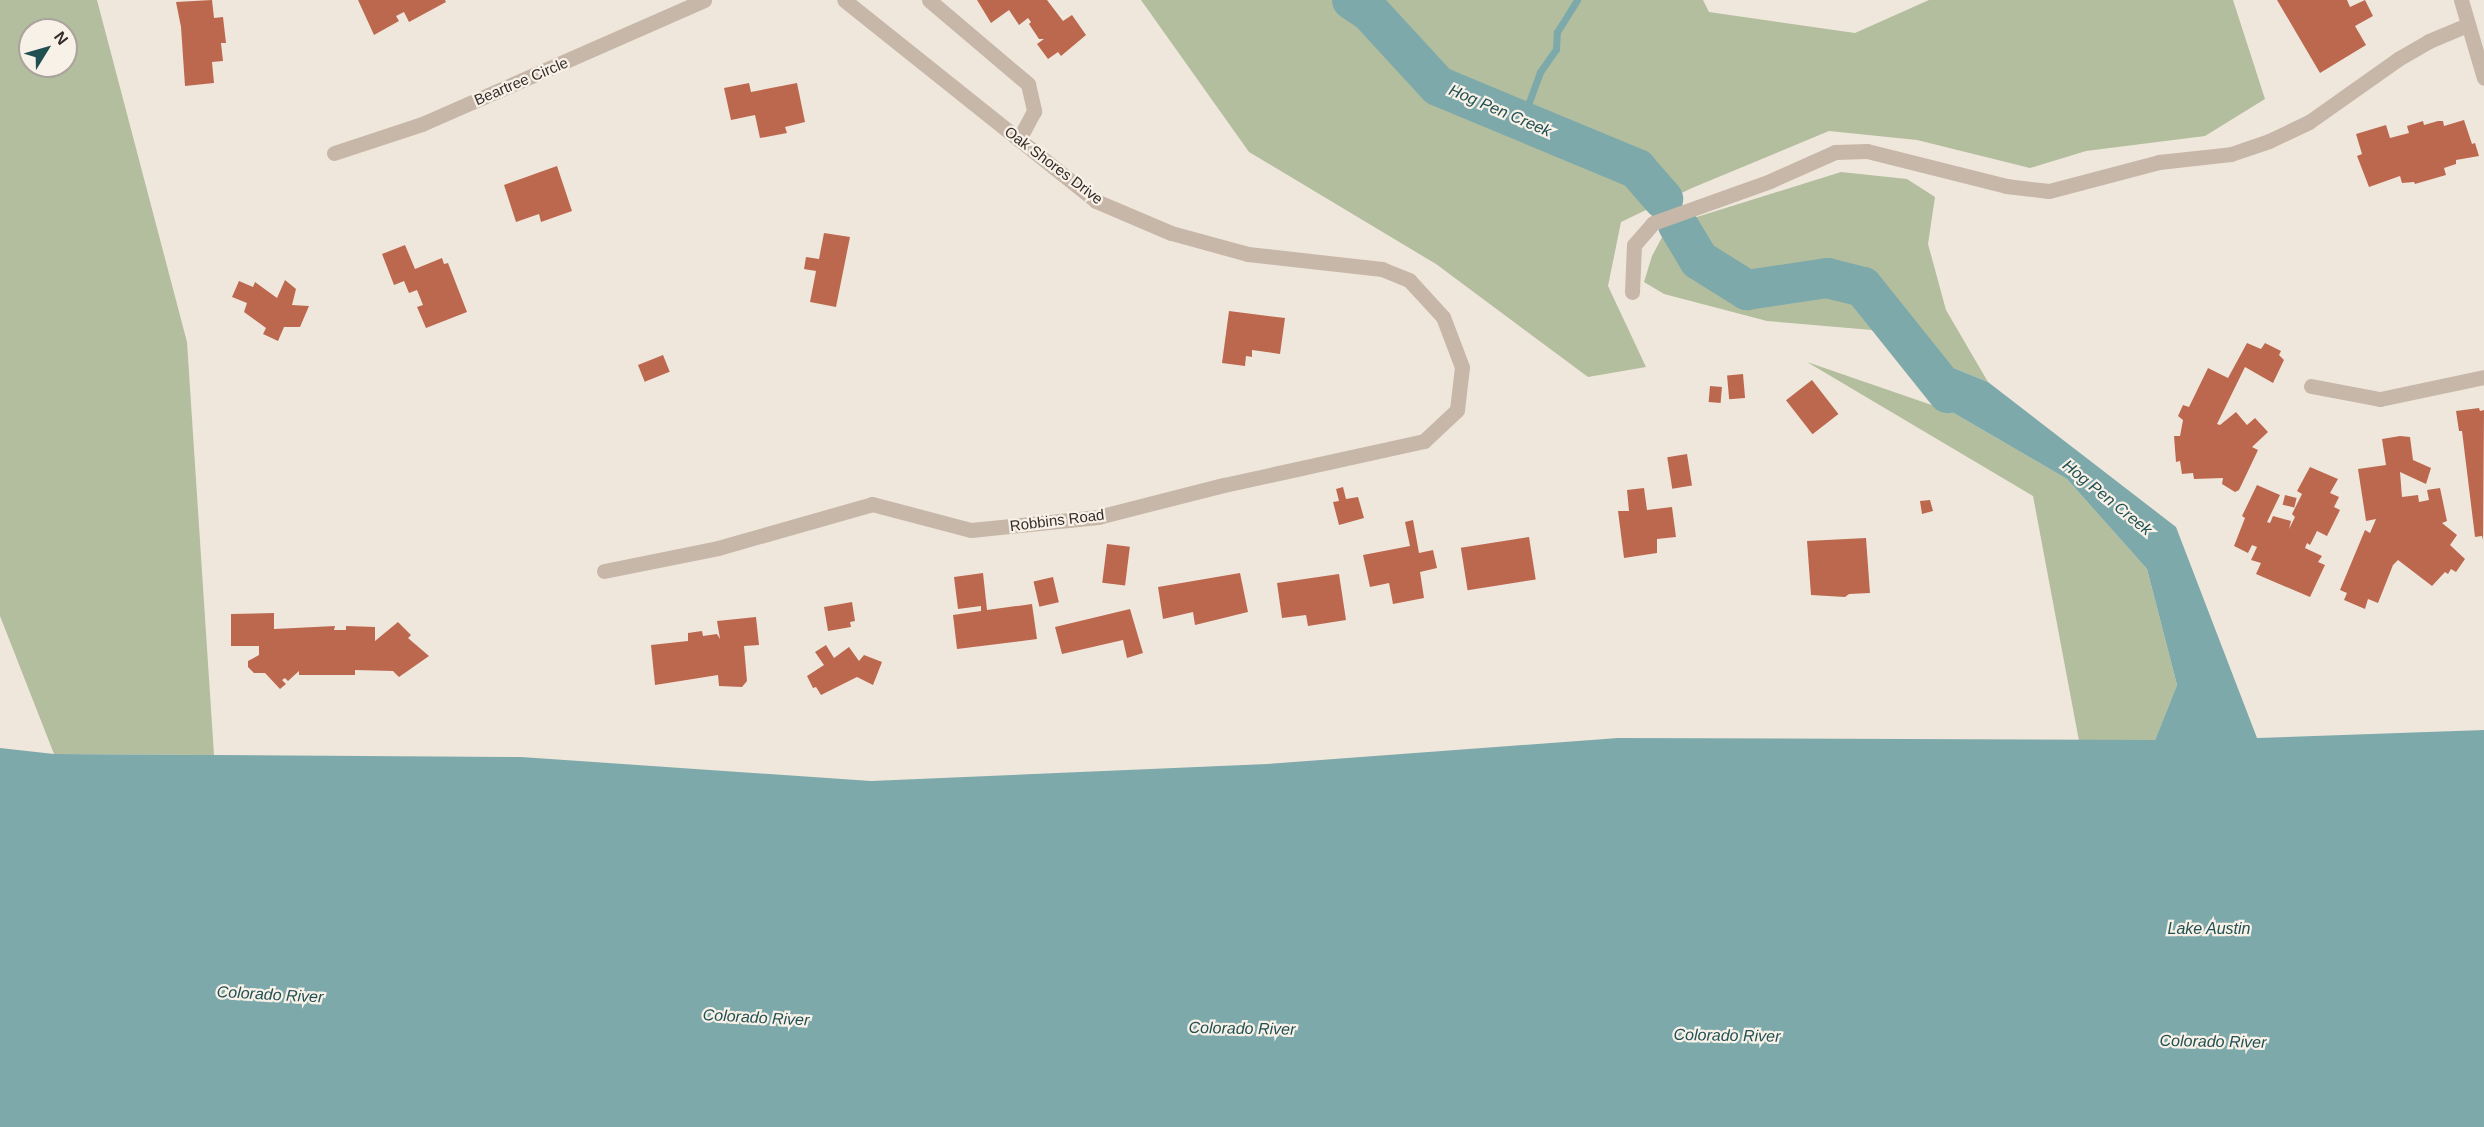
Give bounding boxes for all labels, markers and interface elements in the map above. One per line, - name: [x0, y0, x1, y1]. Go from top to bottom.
- north arrow: [18, 18, 78, 78]
- text: N: [51, 28, 71, 48]
- street label: Beartree Circle: [471, 53, 571, 109]
- water label: Hog Pen Creek: [1446, 81, 1554, 141]
- street label: Oak Shores Drive: [1001, 122, 1107, 208]
- water label: Hog Pen Creek: [2058, 456, 2156, 540]
- street label: Robbins Road: [1009, 505, 1105, 535]
- water label: Lake Austin: [2167, 919, 2251, 939]
- water label: Colorado River: [216, 983, 324, 1007]
- water label: Colorado River: [702, 1006, 810, 1030]
- water label: Colorado River: [1188, 1018, 1296, 1040]
- water label: Colorado River: [1673, 1025, 1781, 1047]
- water label: Colorado River: [2159, 1031, 2267, 1053]

